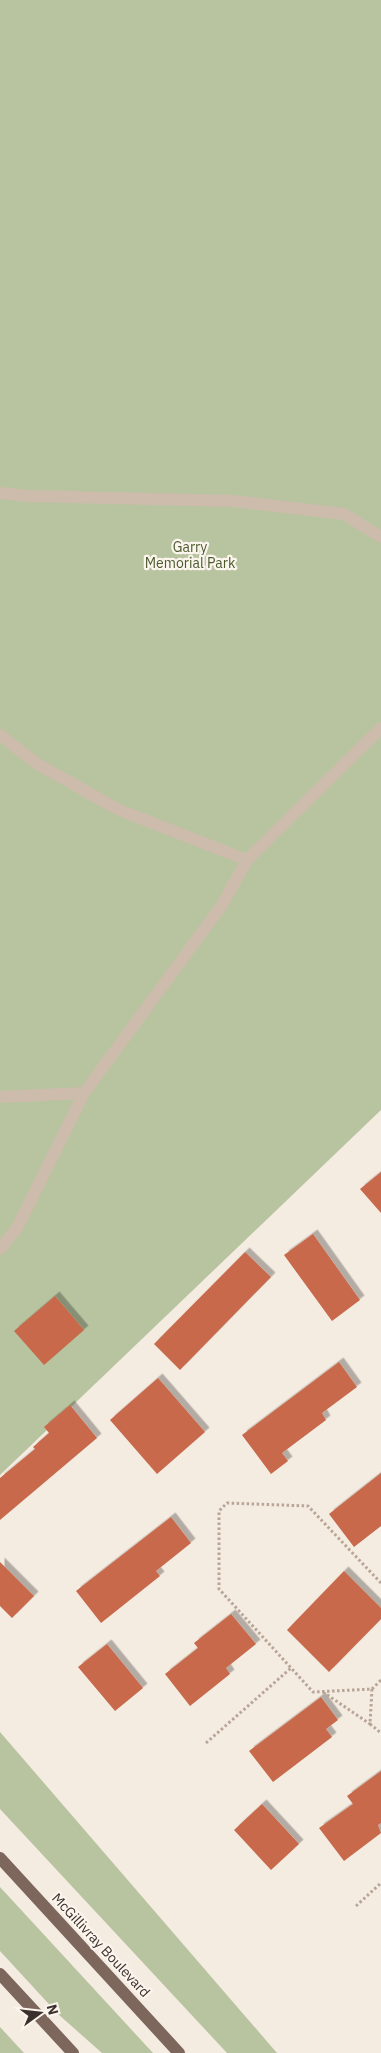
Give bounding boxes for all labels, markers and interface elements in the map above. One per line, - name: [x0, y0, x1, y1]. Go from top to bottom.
- park label: Garry Memorial Park: [145, 538, 236, 572]
- street label: McGillivray Boulevard: [48, 1889, 154, 2001]
- north arrow: [15, 1988, 65, 2038]
- text: N: [43, 2002, 63, 2017]

